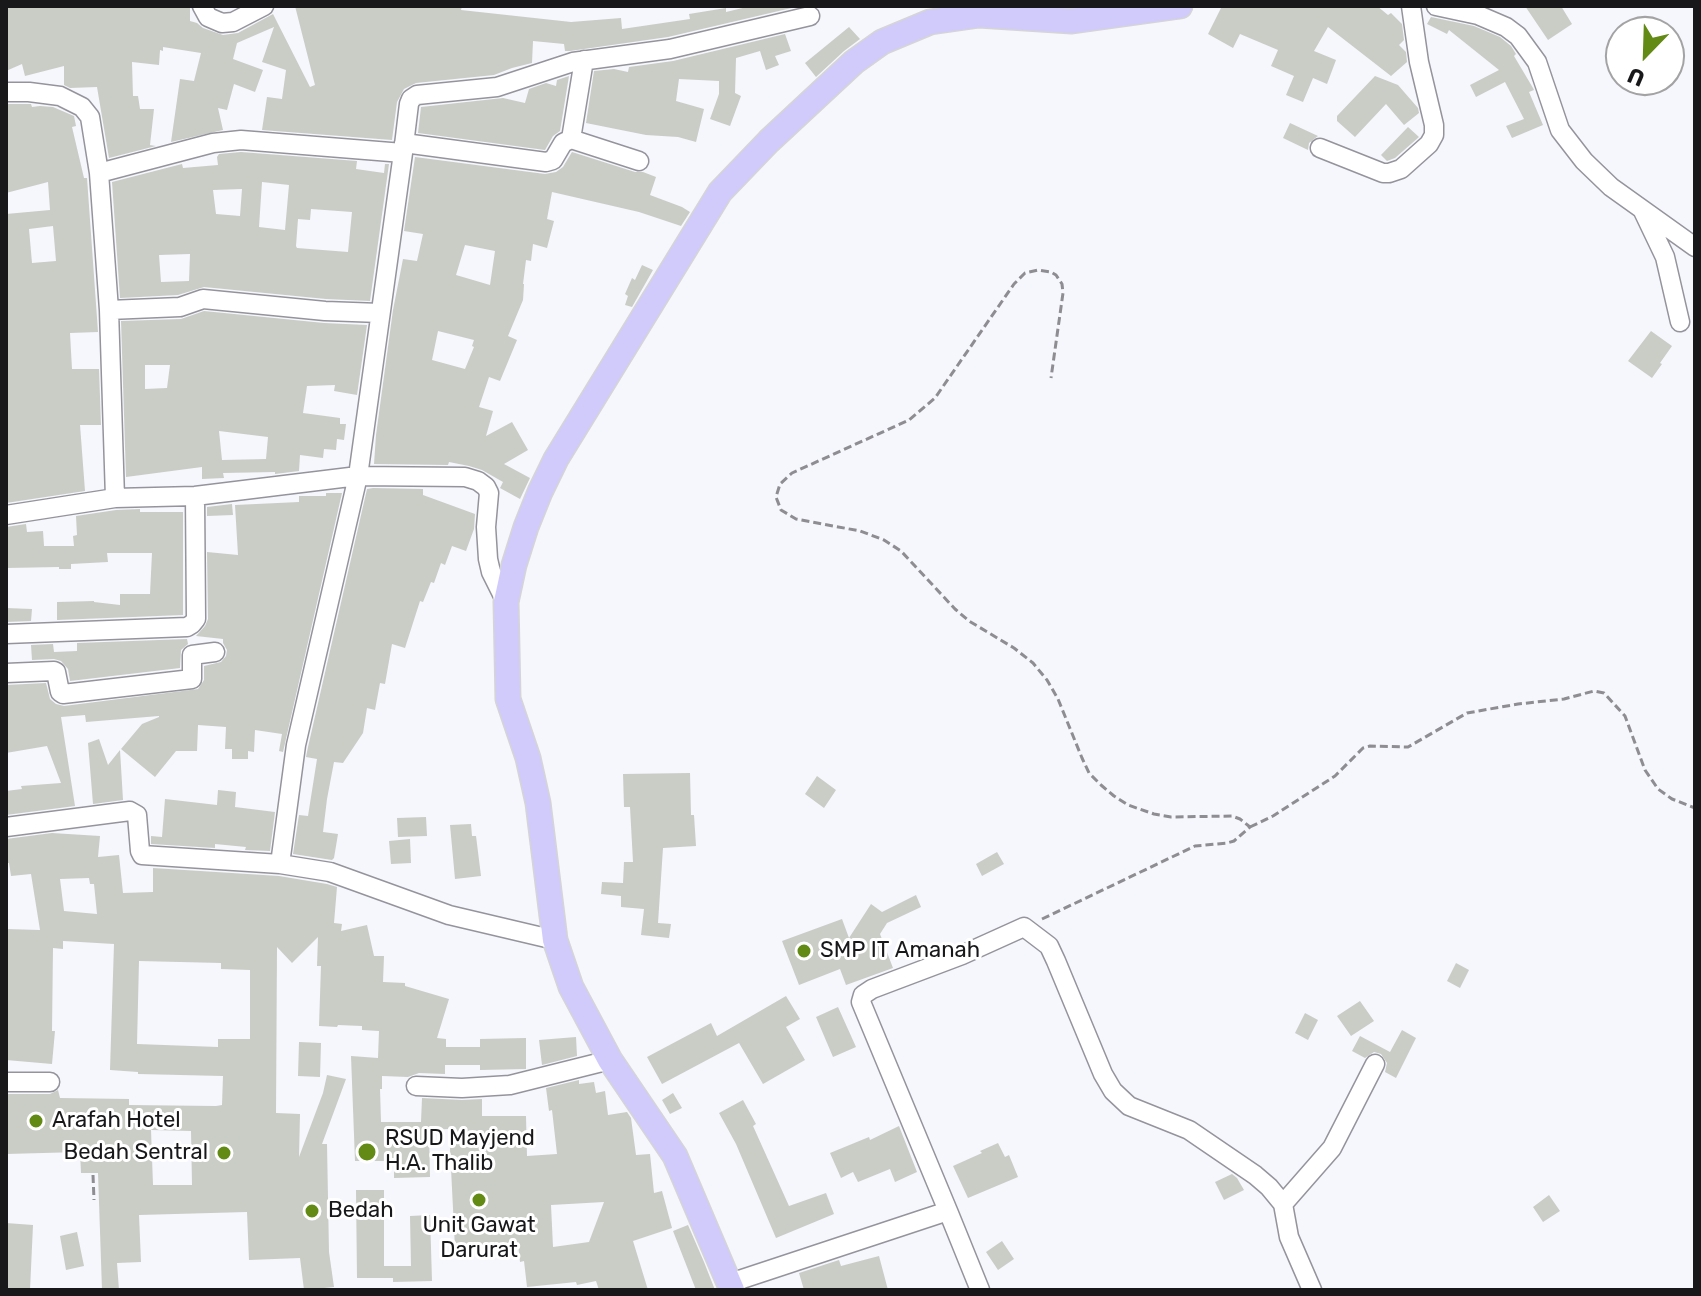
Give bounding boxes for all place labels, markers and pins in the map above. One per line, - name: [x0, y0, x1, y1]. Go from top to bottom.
- place label: SMP IT Amanah: [820, 938, 980, 964]
- marker: SMP IT Amanah: [795, 942, 813, 960]
- place label: Arafah Hotel: [52, 1108, 181, 1134]
- marker: Arafah Hotel: [27, 1112, 45, 1130]
- place label: RSUD Mayjend H.A. Thalib: [385, 1126, 535, 1178]
- place label: Bedah Sentral: [64, 1140, 208, 1166]
- marker: RSUD Mayjend H.A. Thalib: [356, 1141, 378, 1163]
- marker: Bedah Sentral: [215, 1144, 233, 1162]
- marker: Unit Gawat Darurat: [470, 1191, 488, 1209]
- place label: Bedah: [328, 1198, 394, 1224]
- marker: Bedah: [303, 1202, 321, 1220]
- place label: Unit Gawat Darurat: [422, 1213, 536, 1264]

